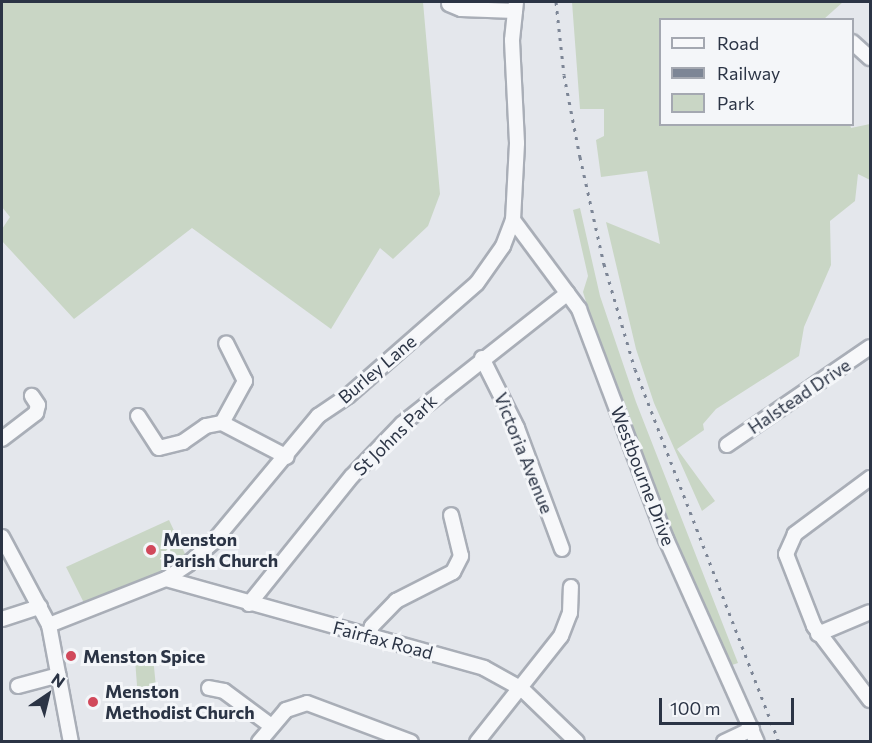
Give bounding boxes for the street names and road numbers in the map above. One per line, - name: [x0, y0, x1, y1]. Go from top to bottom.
- street label: Burley Lane: [334, 330, 420, 408]
- street label: Halstead Drive: [744, 354, 854, 438]
- street label: Victoria Avenue: [490, 389, 558, 517]
- street label: St Johns Park: [349, 390, 441, 480]
- street label: Westbourne Drive: [606, 403, 680, 549]
- street label: Fairfax Road: [331, 616, 435, 664]

